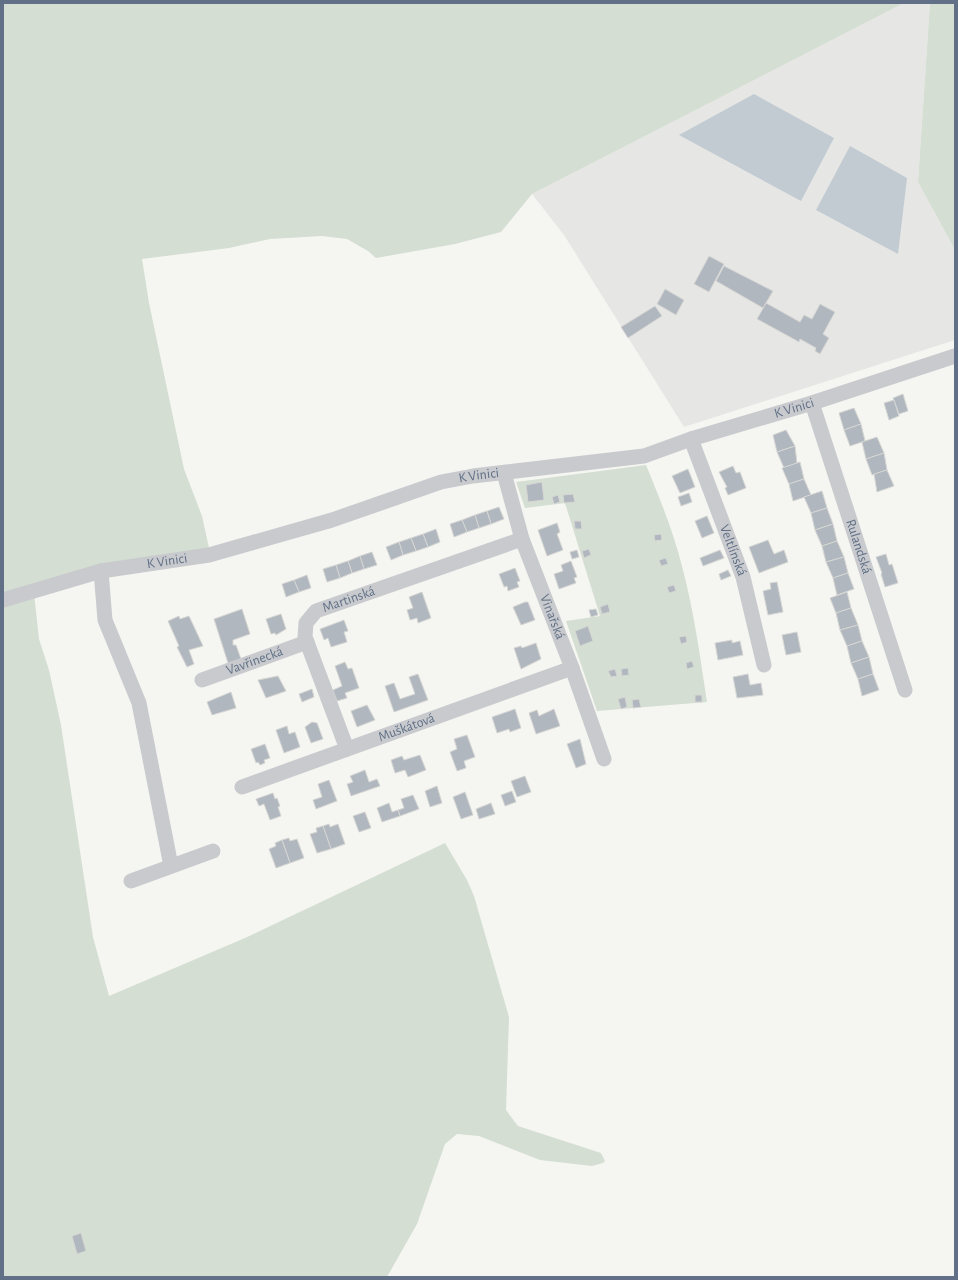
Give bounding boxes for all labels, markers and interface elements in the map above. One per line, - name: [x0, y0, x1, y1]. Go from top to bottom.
- street label: K Vinici: [773, 396, 816, 421]
- street label: K Vinici: [457, 466, 500, 486]
- street label: Rulandská: [843, 518, 874, 576]
- street label: Veltlínská: [717, 523, 749, 578]
- street label: K Vinici: [146, 551, 188, 571]
- street label: Martinská: [321, 584, 377, 615]
- street label: Vinařská: [537, 592, 567, 642]
- street label: Vavřinecká: [225, 644, 285, 678]
- street label: Muškátová: [377, 711, 437, 744]

